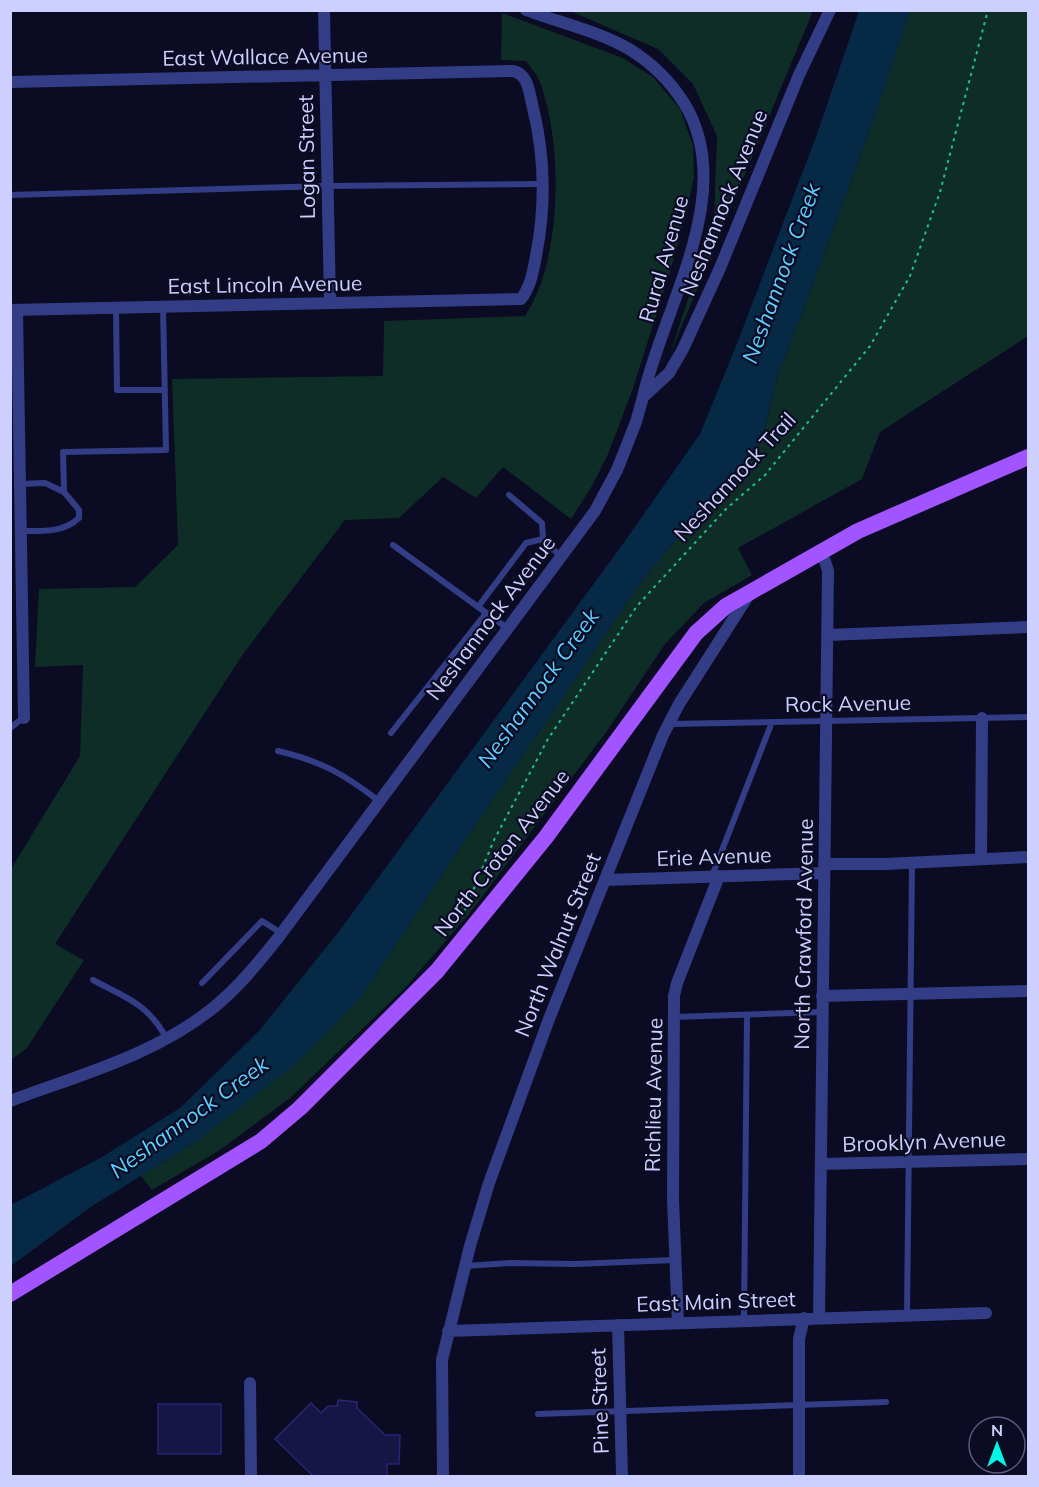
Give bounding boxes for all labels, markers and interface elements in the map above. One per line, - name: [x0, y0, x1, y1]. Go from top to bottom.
- street label: East Wallace Avenue: [162, 41, 368, 71]
- street label: Logan Street: [292, 95, 320, 219]
- street label: Neshannock Avenue: [674, 106, 772, 300]
- water label: Neshannock Creek: [735, 178, 827, 367]
- street label: Rural Avenue: [633, 192, 694, 325]
- street label: East Lincoln Avenue: [167, 269, 363, 299]
- street label: Neshannock Trail: [668, 406, 801, 546]
- street label: Neshannock Avenue: [420, 530, 560, 705]
- water label: Neshannock Creek: [471, 602, 606, 773]
- street label: Rock Avenue: [785, 689, 911, 717]
- street label: North Croton Avenue: [428, 764, 575, 941]
- street label: North Crawford Avenue: [788, 818, 818, 1050]
- street label: Erie Avenue: [656, 841, 772, 871]
- street label: North Walnut Street: [508, 849, 606, 1040]
- street label: Richlieu Avenue: [639, 1018, 667, 1172]
- water label: Neshannock Creek: [104, 1049, 275, 1184]
- street label: Brooklyn Avenue: [842, 1125, 1006, 1157]
- street label: East Main Street: [636, 1285, 796, 1317]
- street label: Pine Street: [584, 1348, 614, 1454]
- north arrow: [967, 1415, 1027, 1475]
- text: N: [991, 1420, 1003, 1440]

